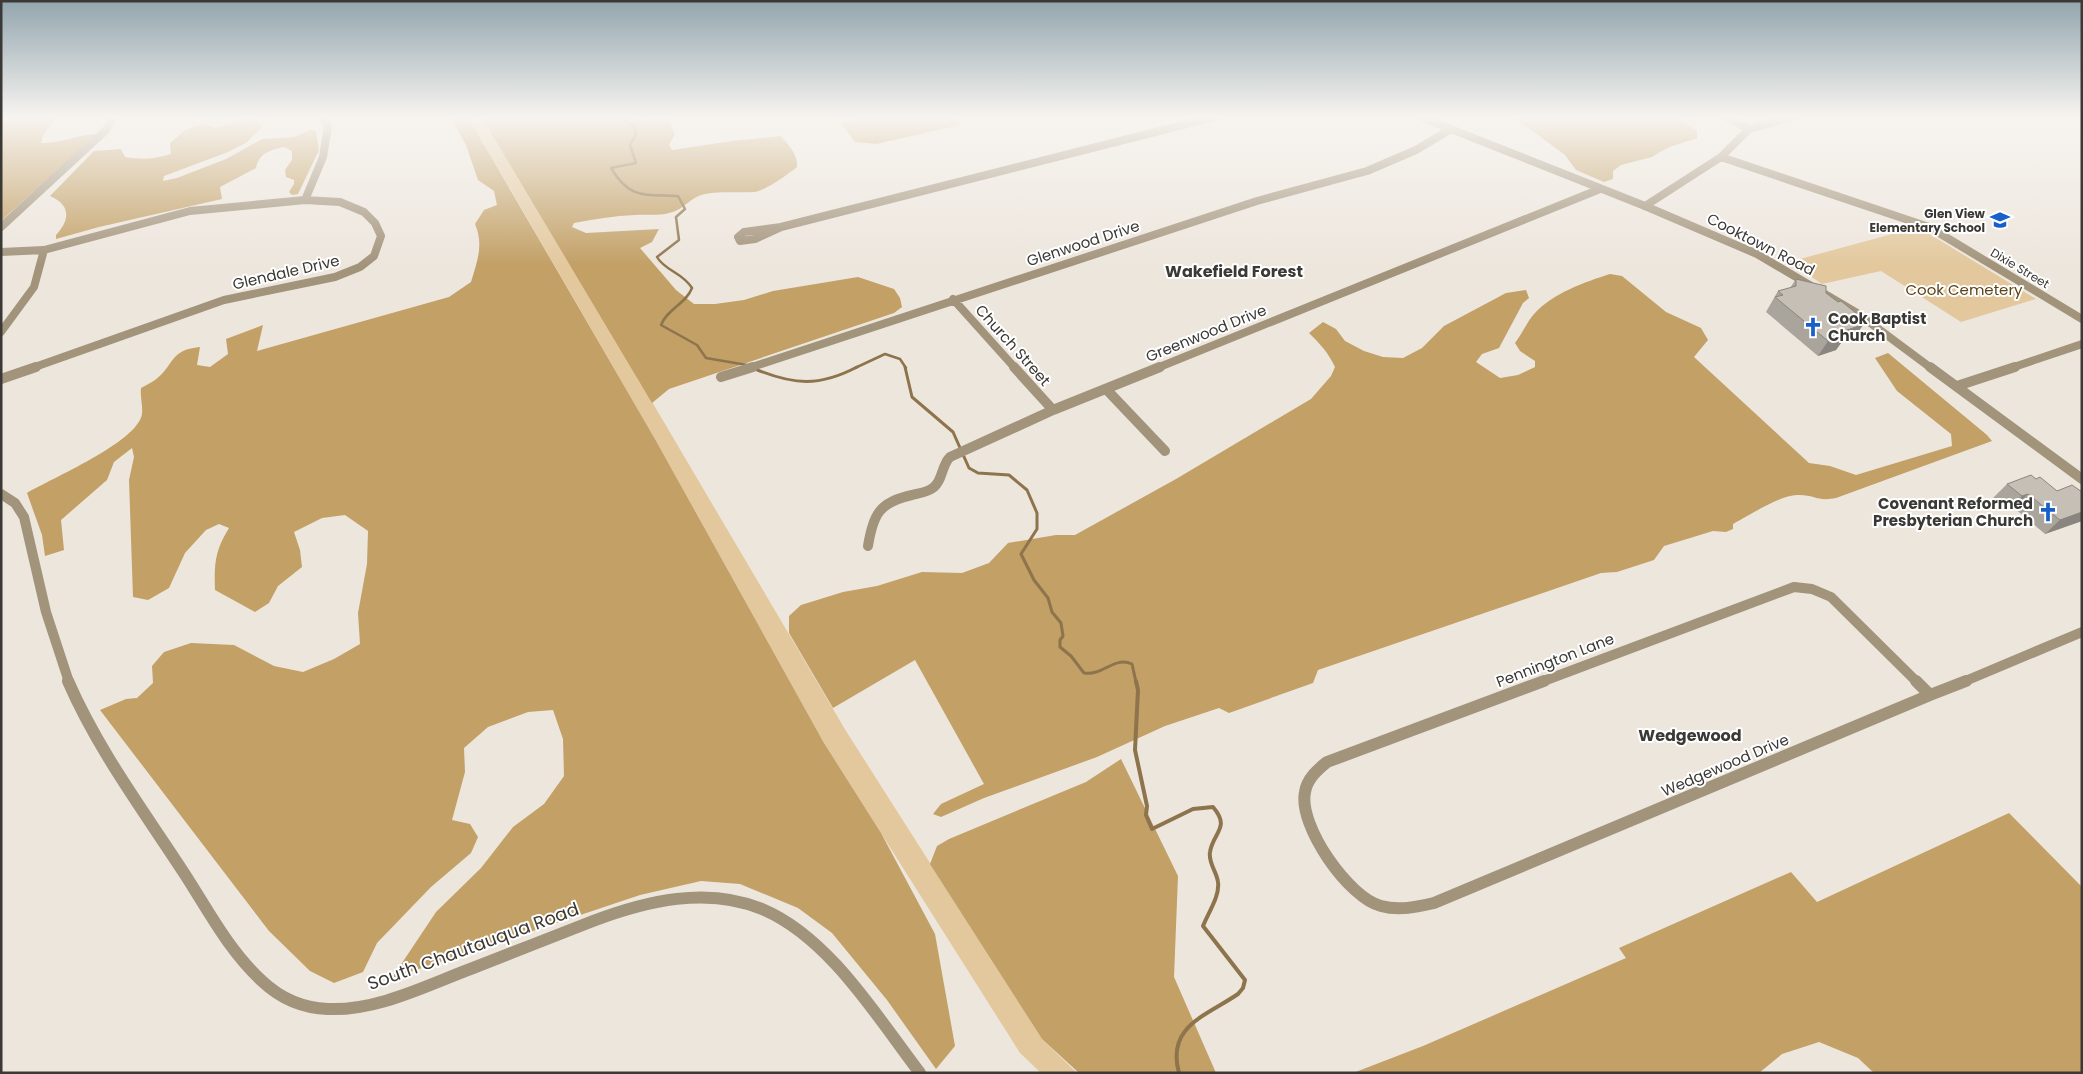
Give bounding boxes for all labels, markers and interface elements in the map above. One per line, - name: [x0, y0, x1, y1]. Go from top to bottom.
- place label: Glen View Elementary School: [1870, 205, 1986, 236]
- street label: Cooktown Road: [1703, 208, 1819, 280]
- school or university icon: Glen View Elementary School: [1989, 209, 2011, 231]
- street label: Glenwood Drive: [1024, 215, 1142, 271]
- street label: Dixie Street: [1987, 244, 2053, 292]
- street label: Glendale Drive: [230, 249, 342, 295]
- district label: Wakefield Forest: [1165, 260, 1303, 283]
- park label: Cook Cemetery: [1906, 279, 2023, 300]
- street label: Greenwood Drive: [1142, 299, 1270, 367]
- street label: Church Street: [971, 300, 1055, 390]
- place label: Cook Baptist Church: [1828, 308, 1926, 346]
- church icon: Cook Baptist Church: [1802, 316, 1824, 338]
- place label: Covenant Reformed Presbyterian Church: [1873, 493, 2033, 531]
- church icon: Covenant Reformed Presbyterian Church: [2037, 501, 2059, 523]
- street label: Pennington Lane: [1493, 628, 1617, 692]
- district label: Wedgewood: [1638, 724, 1742, 747]
- street label: Wedgewood Drive: [1658, 729, 1792, 801]
- street label: South Chautauqua Road: [364, 896, 582, 996]

